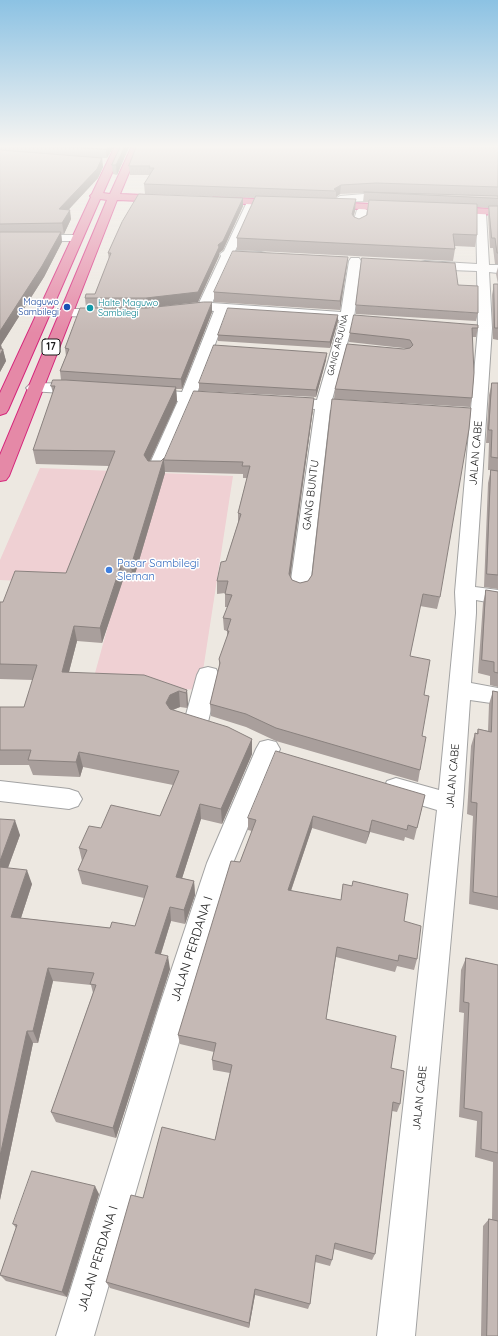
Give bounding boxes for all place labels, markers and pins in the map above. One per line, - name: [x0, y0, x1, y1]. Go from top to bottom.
- place label: Maguwo Sambilegi: [18, 297, 59, 318]
- place label: Halte Maguwo Sambilegi: [98, 298, 158, 319]
- marker: Maguwo Sambilegi: [62, 302, 72, 312]
- marker: Halte Maguwo Sambilegi: [85, 303, 95, 313]
- place label: Pasar Sambilegi Sleman: [117, 557, 199, 583]
- marker: Pasar Sambilegi Sleman: [104, 565, 114, 575]

